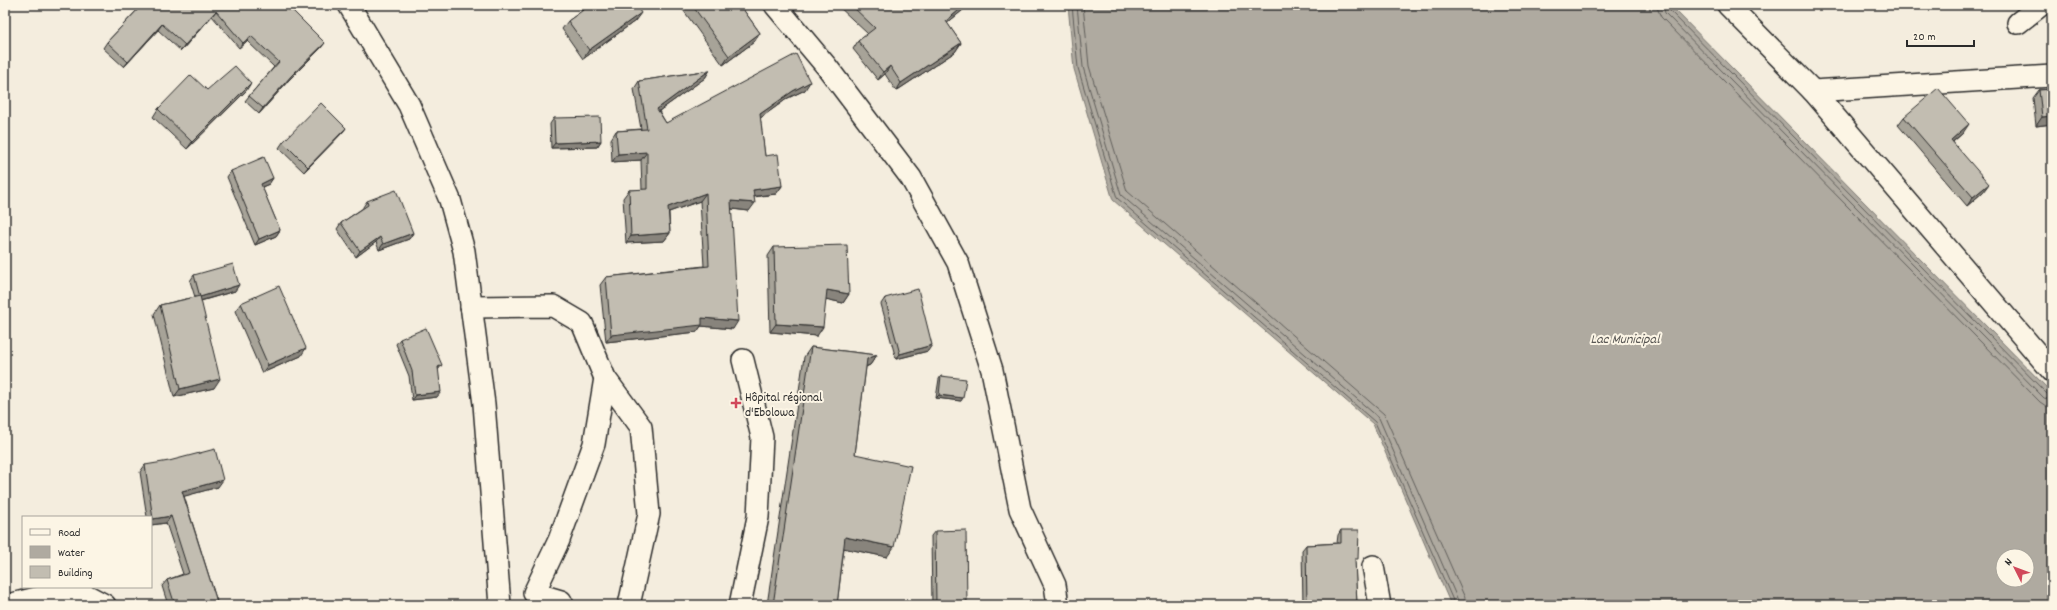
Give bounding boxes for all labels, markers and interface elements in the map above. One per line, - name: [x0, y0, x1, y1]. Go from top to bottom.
- scale bar: [1907, 22, 1974, 48]
- text: 20 m: [1913, 29, 1936, 46]
- water label: Lac Municipal: [1591, 330, 1661, 350]
- place label: Hôpital régional d'Ebolowa: [745, 389, 822, 423]
- marker: Hôpital régional d'Ebolowa: [730, 397, 742, 409]
- legend: [22, 516, 152, 588]
- text: Road: [58, 525, 80, 542]
- text: Water: [58, 545, 85, 562]
- north arrow: [1995, 548, 2035, 588]
- text: N: [2001, 555, 2017, 570]
- text: Building: [58, 565, 93, 582]

